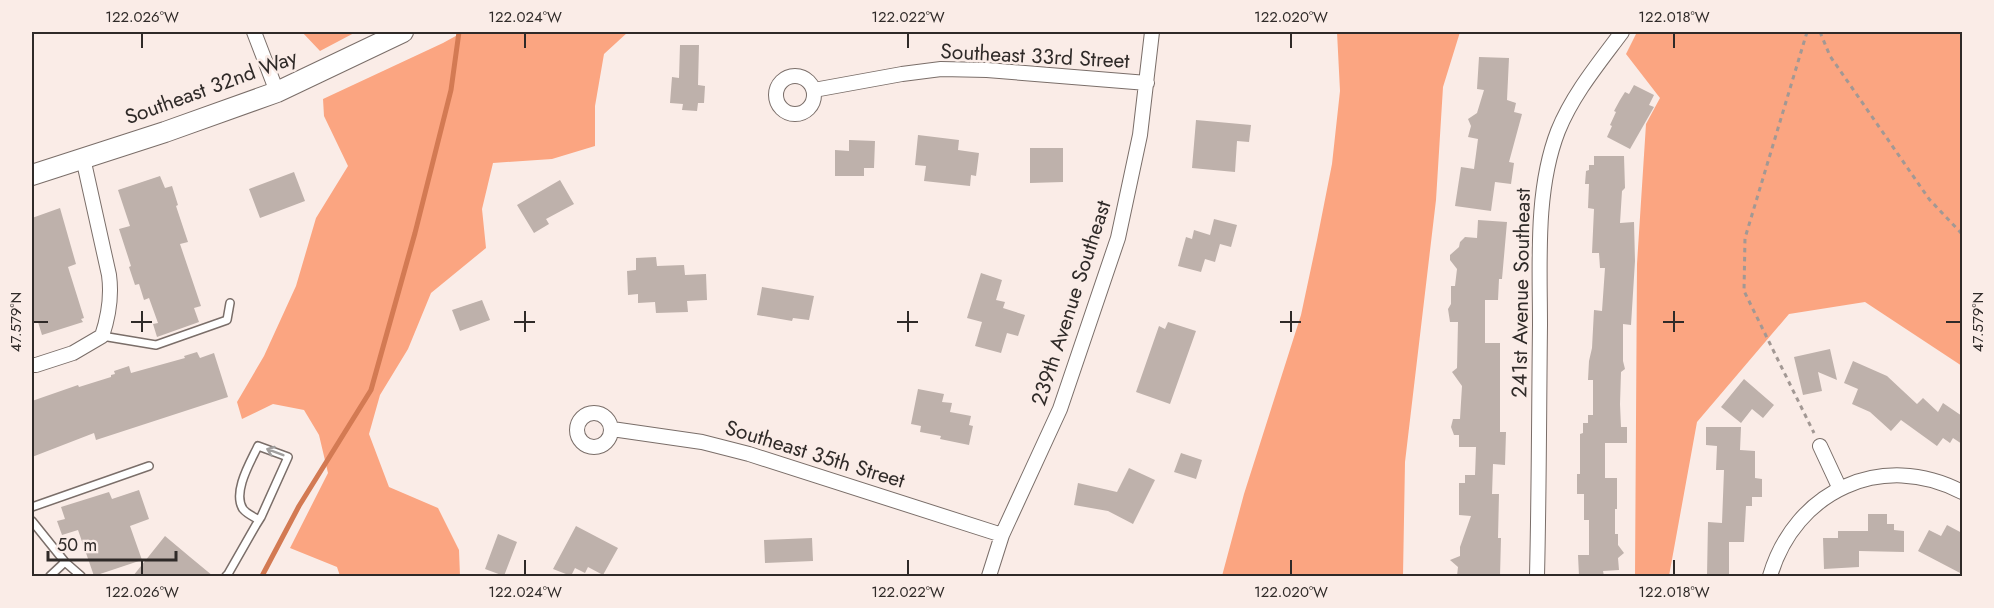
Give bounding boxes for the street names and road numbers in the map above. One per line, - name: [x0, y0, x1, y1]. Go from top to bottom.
- street label: Southeast 33rd Street: [940, 36, 1130, 76]
- street label: Southeast 32nd Way: [121, 42, 302, 132]
- street label: 241st Avenue Southeast: [1504, 188, 1538, 398]
- street label: 239th Avenue Southeast: [1024, 197, 1118, 409]
- street label: Southeast 35th Street: [721, 412, 909, 496]

